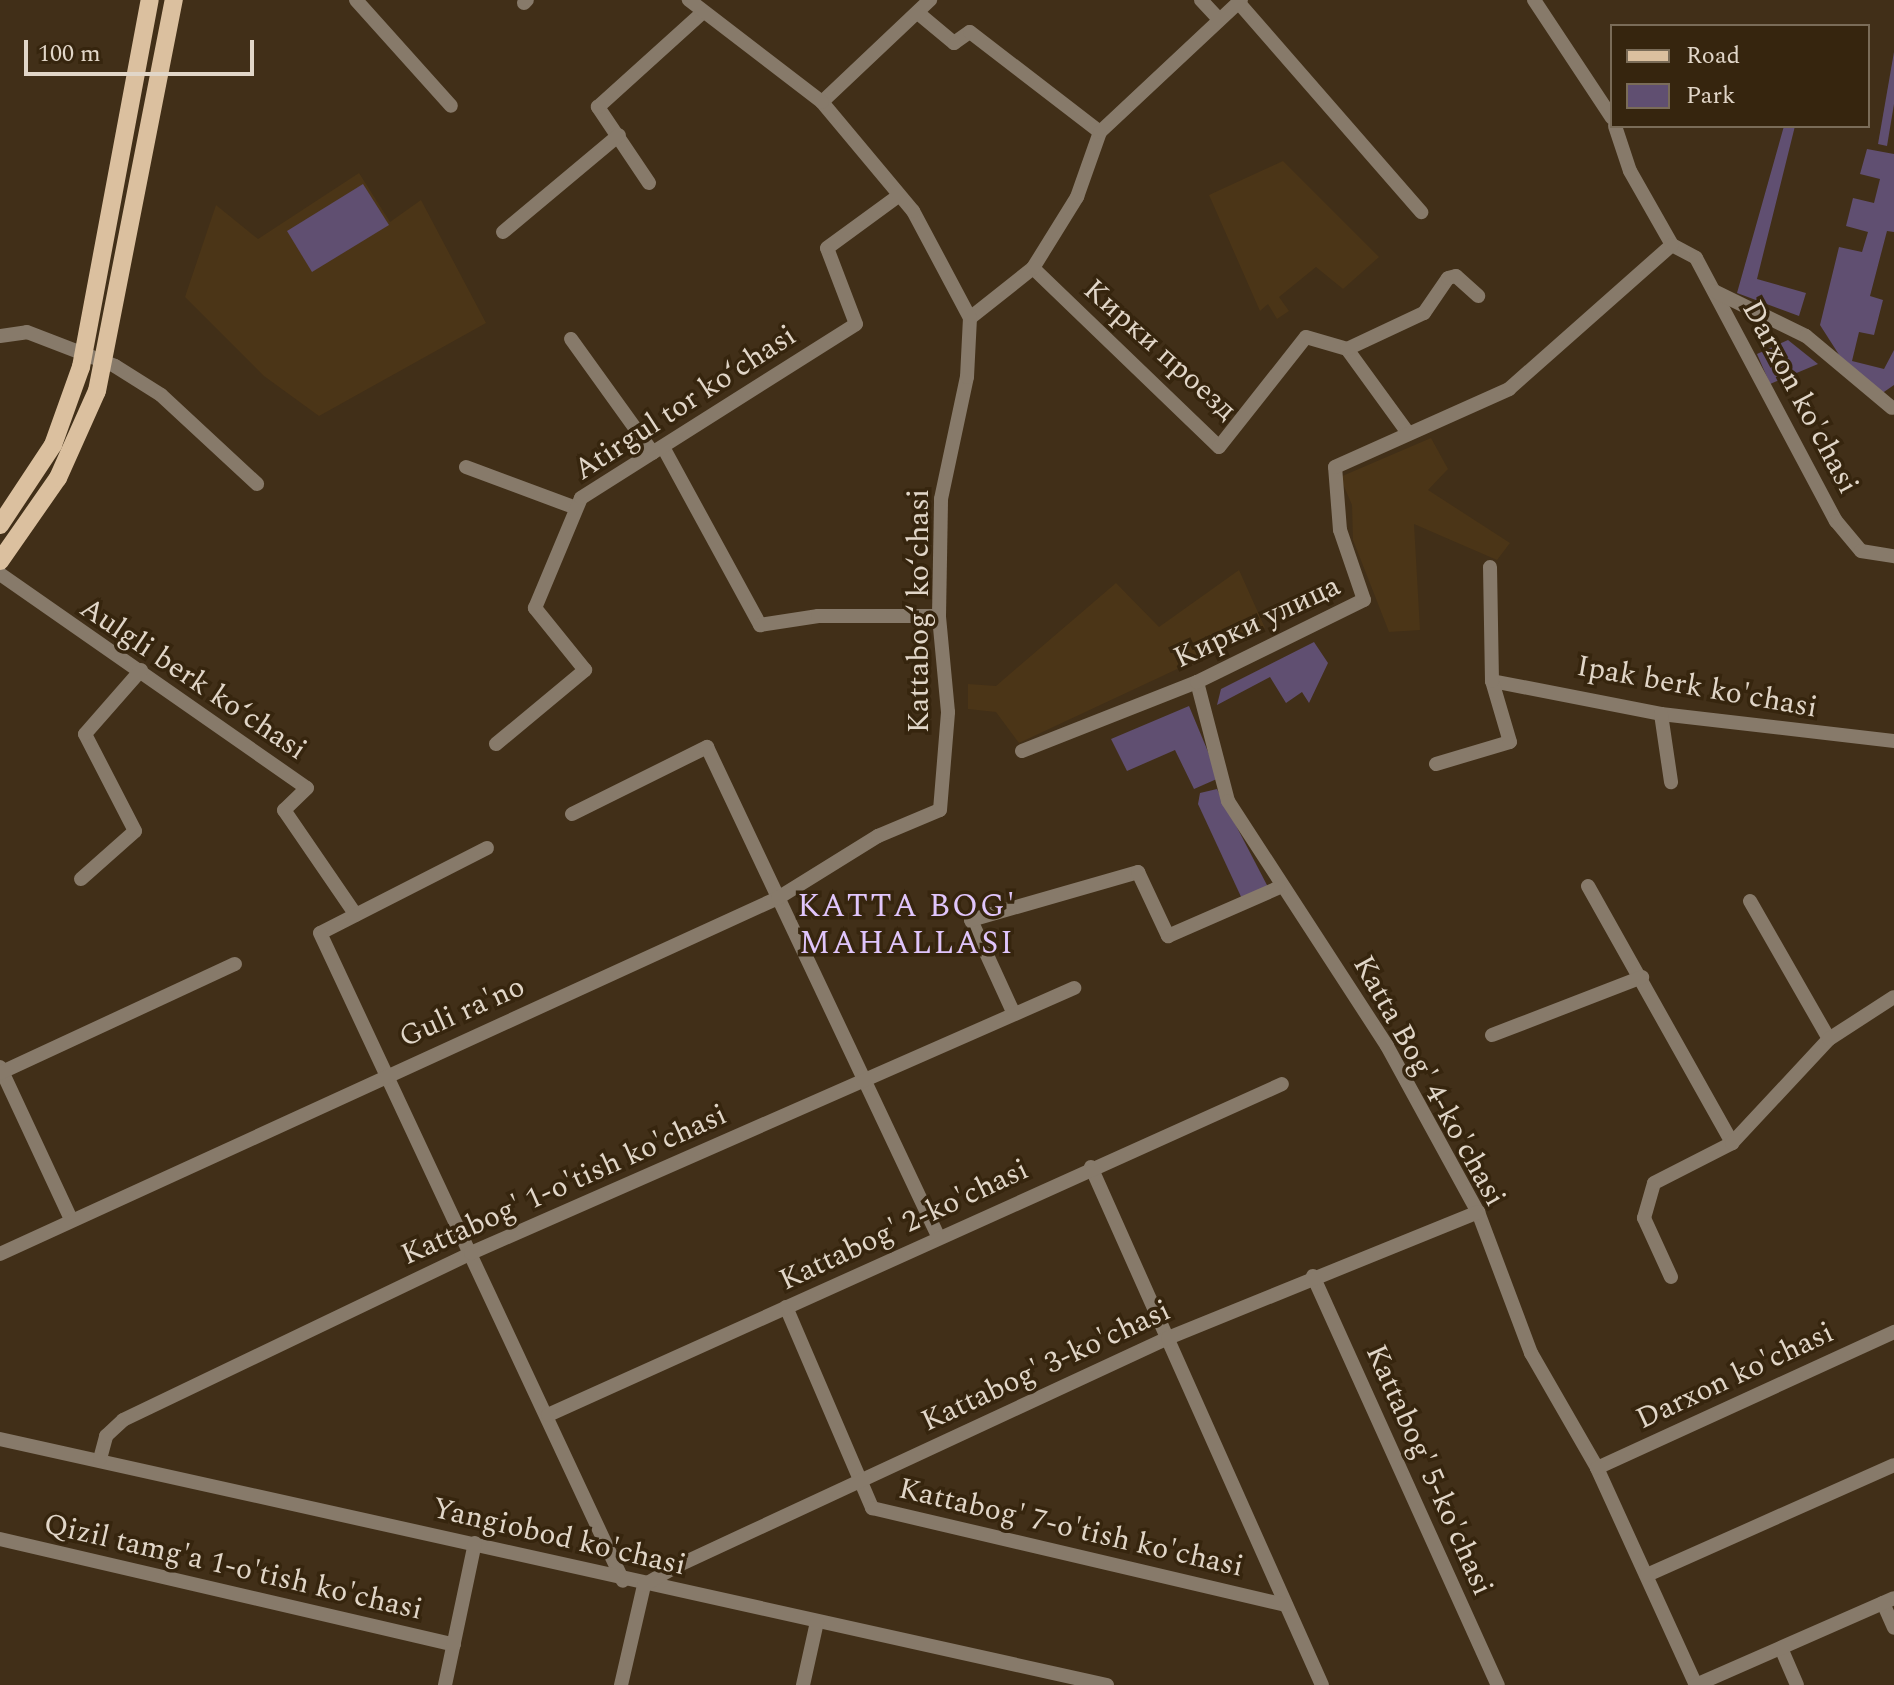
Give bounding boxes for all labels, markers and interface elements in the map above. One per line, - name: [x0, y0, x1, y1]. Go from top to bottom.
- scale bar: [28, 24, 258, 74]
- legend: [1610, 24, 1870, 128]
- text: 100 m: [38, 36, 101, 72]
- text: Road: [1686, 38, 1740, 74]
- text: Park: [1686, 78, 1736, 114]
- street label: Кирки проезд: [1076, 272, 1244, 428]
- street label: Darxon ko'chasi: [1734, 294, 1866, 500]
- street label: Atirgul tor koʻchasi: [567, 318, 803, 488]
- street label: Kattabogʻ koʻchasi: [901, 489, 937, 733]
- street label: Кирки улица: [1168, 568, 1346, 676]
- street label: Aulgli berk koʻchasi: [73, 590, 313, 768]
- street label: Ipak berk ko'chasi: [1574, 648, 1820, 726]
- district label: KATTA BOG' MAHALLASI: [797, 889, 1017, 964]
- street label: Katta Bog' 4-ko'chasi: [1345, 949, 1513, 1213]
- street label: Guli ra'no: [394, 968, 530, 1056]
- street label: Kattabog' 1-o'tish ko'chasi: [396, 1097, 732, 1273]
- street label: Kattabog' 2-ko'chasi: [774, 1151, 1034, 1299]
- street label: Kattabog' 3-ko'chasi: [916, 1292, 1176, 1440]
- street label: Darxon ko'chasi: [1631, 1315, 1839, 1437]
- street label: Kattabog' 5-ko'chasi: [1358, 1339, 1500, 1601]
- street label: Kattabog' 7-o'tish ko'chasi: [895, 1471, 1247, 1585]
- street label: Yangiobod ko'chasi: [429, 1490, 689, 1584]
- street label: Qizil tamg'a 1-o'tish ko'chasi: [40, 1506, 426, 1628]

